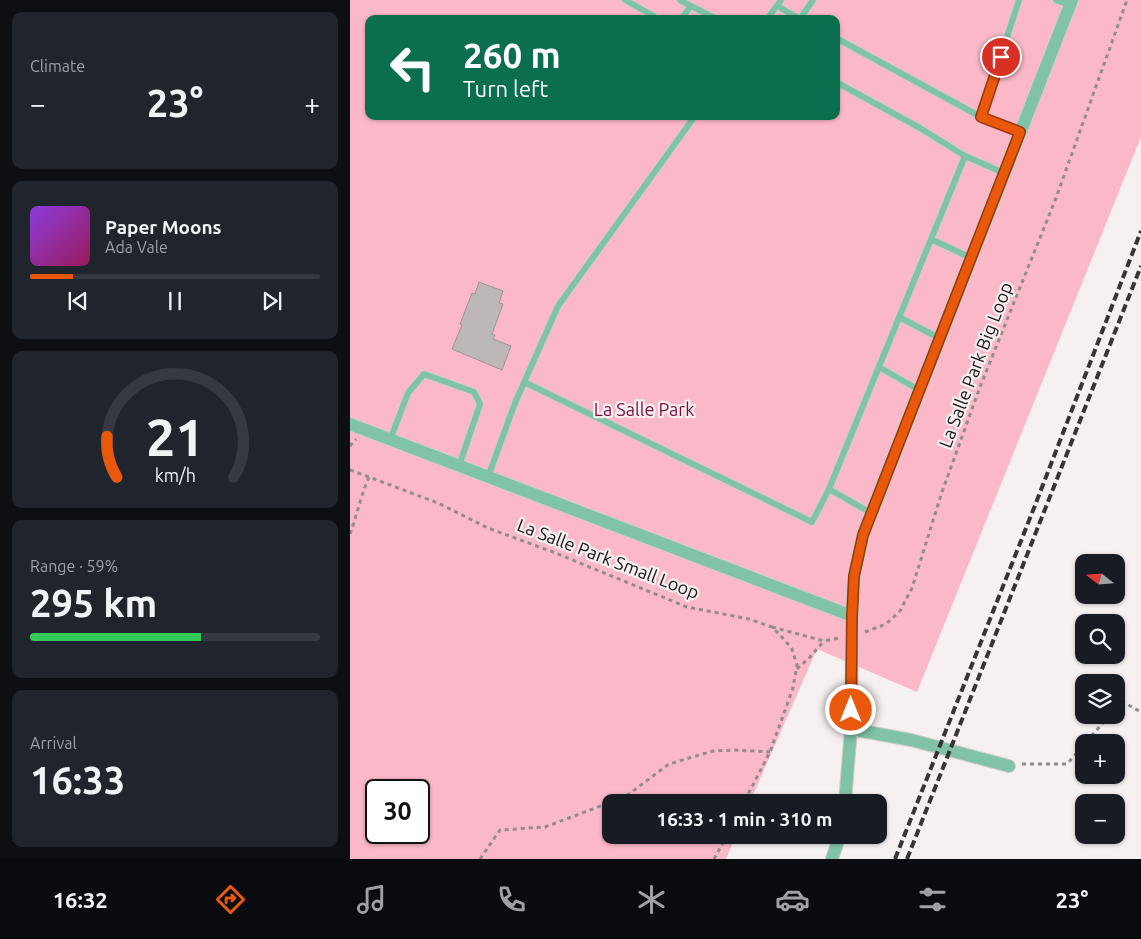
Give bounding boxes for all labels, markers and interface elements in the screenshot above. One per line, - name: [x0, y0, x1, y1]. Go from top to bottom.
- icon: left: [380, 35, 445, 100]
- text: 260 m: [463, 35, 561, 75]
- pin: [980, 36, 1022, 78]
- icon: arrive: [987, 43, 1015, 71]
- text: Climate: [30, 57, 85, 75]
- text: Turn left: [463, 76, 548, 101]
- text: 23°: [147, 82, 203, 124]
- text: −: [30, 88, 46, 119]
- text: +: [304, 88, 320, 119]
- text: Paper Moons: [105, 216, 222, 238]
- text: Ada Vale: [105, 238, 168, 256]
- street label: La Salle Park Big Loop: [934, 279, 1016, 450]
- icon: previous: [64, 287, 92, 315]
- icon: pause: [161, 287, 189, 315]
- icon: next: [258, 287, 286, 315]
- park label: La Salle Park: [594, 399, 694, 419]
- text: 21: [146, 408, 204, 466]
- text: km/h: [154, 465, 196, 485]
- street label: La Salle Park Small Loop: [515, 514, 702, 602]
- north arrow: [1075, 554, 1125, 604]
- map controls: [1075, 554, 1125, 844]
- text: Range · 59%: [30, 557, 118, 575]
- text: 295 km: [30, 582, 157, 624]
- button: search: [1075, 614, 1125, 664]
- button: layers: [1075, 674, 1125, 724]
- position arrow: [824, 683, 876, 735]
- text: Arrival: [30, 734, 77, 752]
- button: +: [1075, 734, 1125, 784]
- text: 16:33: [30, 759, 125, 801]
- speed limit sign: 30: [365, 779, 430, 844]
- button: −: [1075, 794, 1125, 844]
- text: 16:33 · 1 min · 310 m: [657, 808, 832, 830]
- icon: directions: [213, 882, 248, 917]
- icon: music: [354, 882, 389, 917]
- icon: phone: [494, 882, 529, 917]
- icon: climate: [634, 882, 669, 917]
- icon: car: [775, 882, 810, 917]
- icon: filters: [915, 882, 950, 917]
- text: 16:32: [53, 887, 108, 912]
- text: 23°: [1056, 887, 1088, 912]

